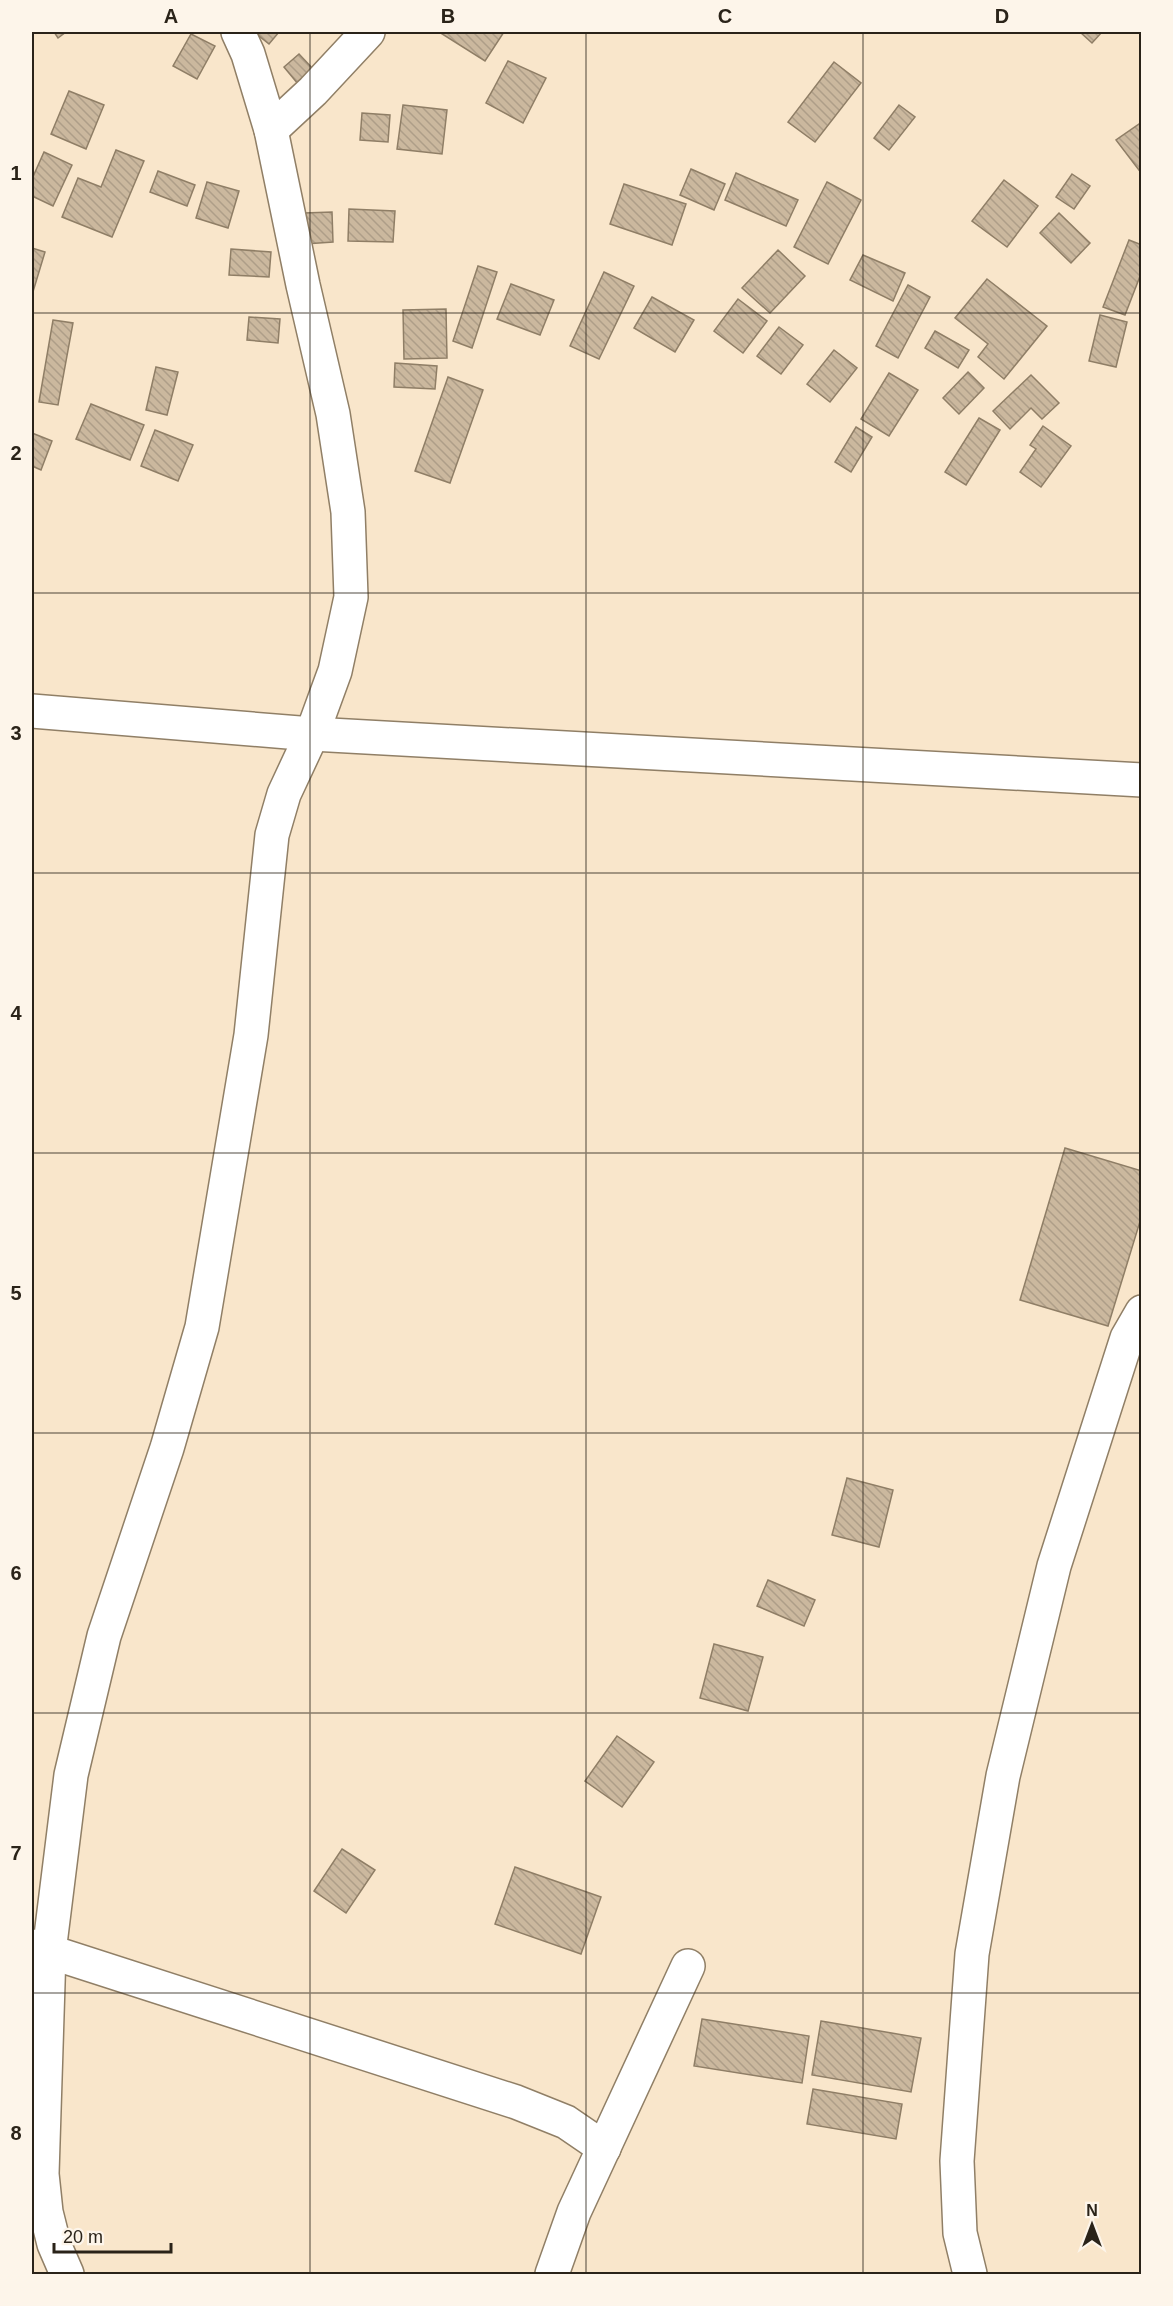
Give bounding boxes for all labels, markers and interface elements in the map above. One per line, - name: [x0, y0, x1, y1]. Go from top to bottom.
- text: A: [164, 5, 178, 27]
- text: B: [441, 5, 455, 27]
- text: C: [718, 5, 732, 27]
- text: D: [995, 5, 1009, 27]
- text: 1: [10, 162, 22, 184]
- text: 2: [10, 442, 22, 464]
- text: 3: [10, 722, 22, 744]
- text: 4: [10, 1002, 22, 1024]
- text: 5: [10, 1282, 22, 1304]
- text: 6: [10, 1562, 22, 1584]
- text: 7: [10, 1842, 22, 1864]
- text: 8: [10, 2122, 22, 2144]
- north arrow: [1062, 2195, 1122, 2255]
- text: N: [1086, 2202, 1098, 2219]
- scale bar: [54, 2216, 171, 2254]
- text: 20 m: [63, 2227, 103, 2247]

